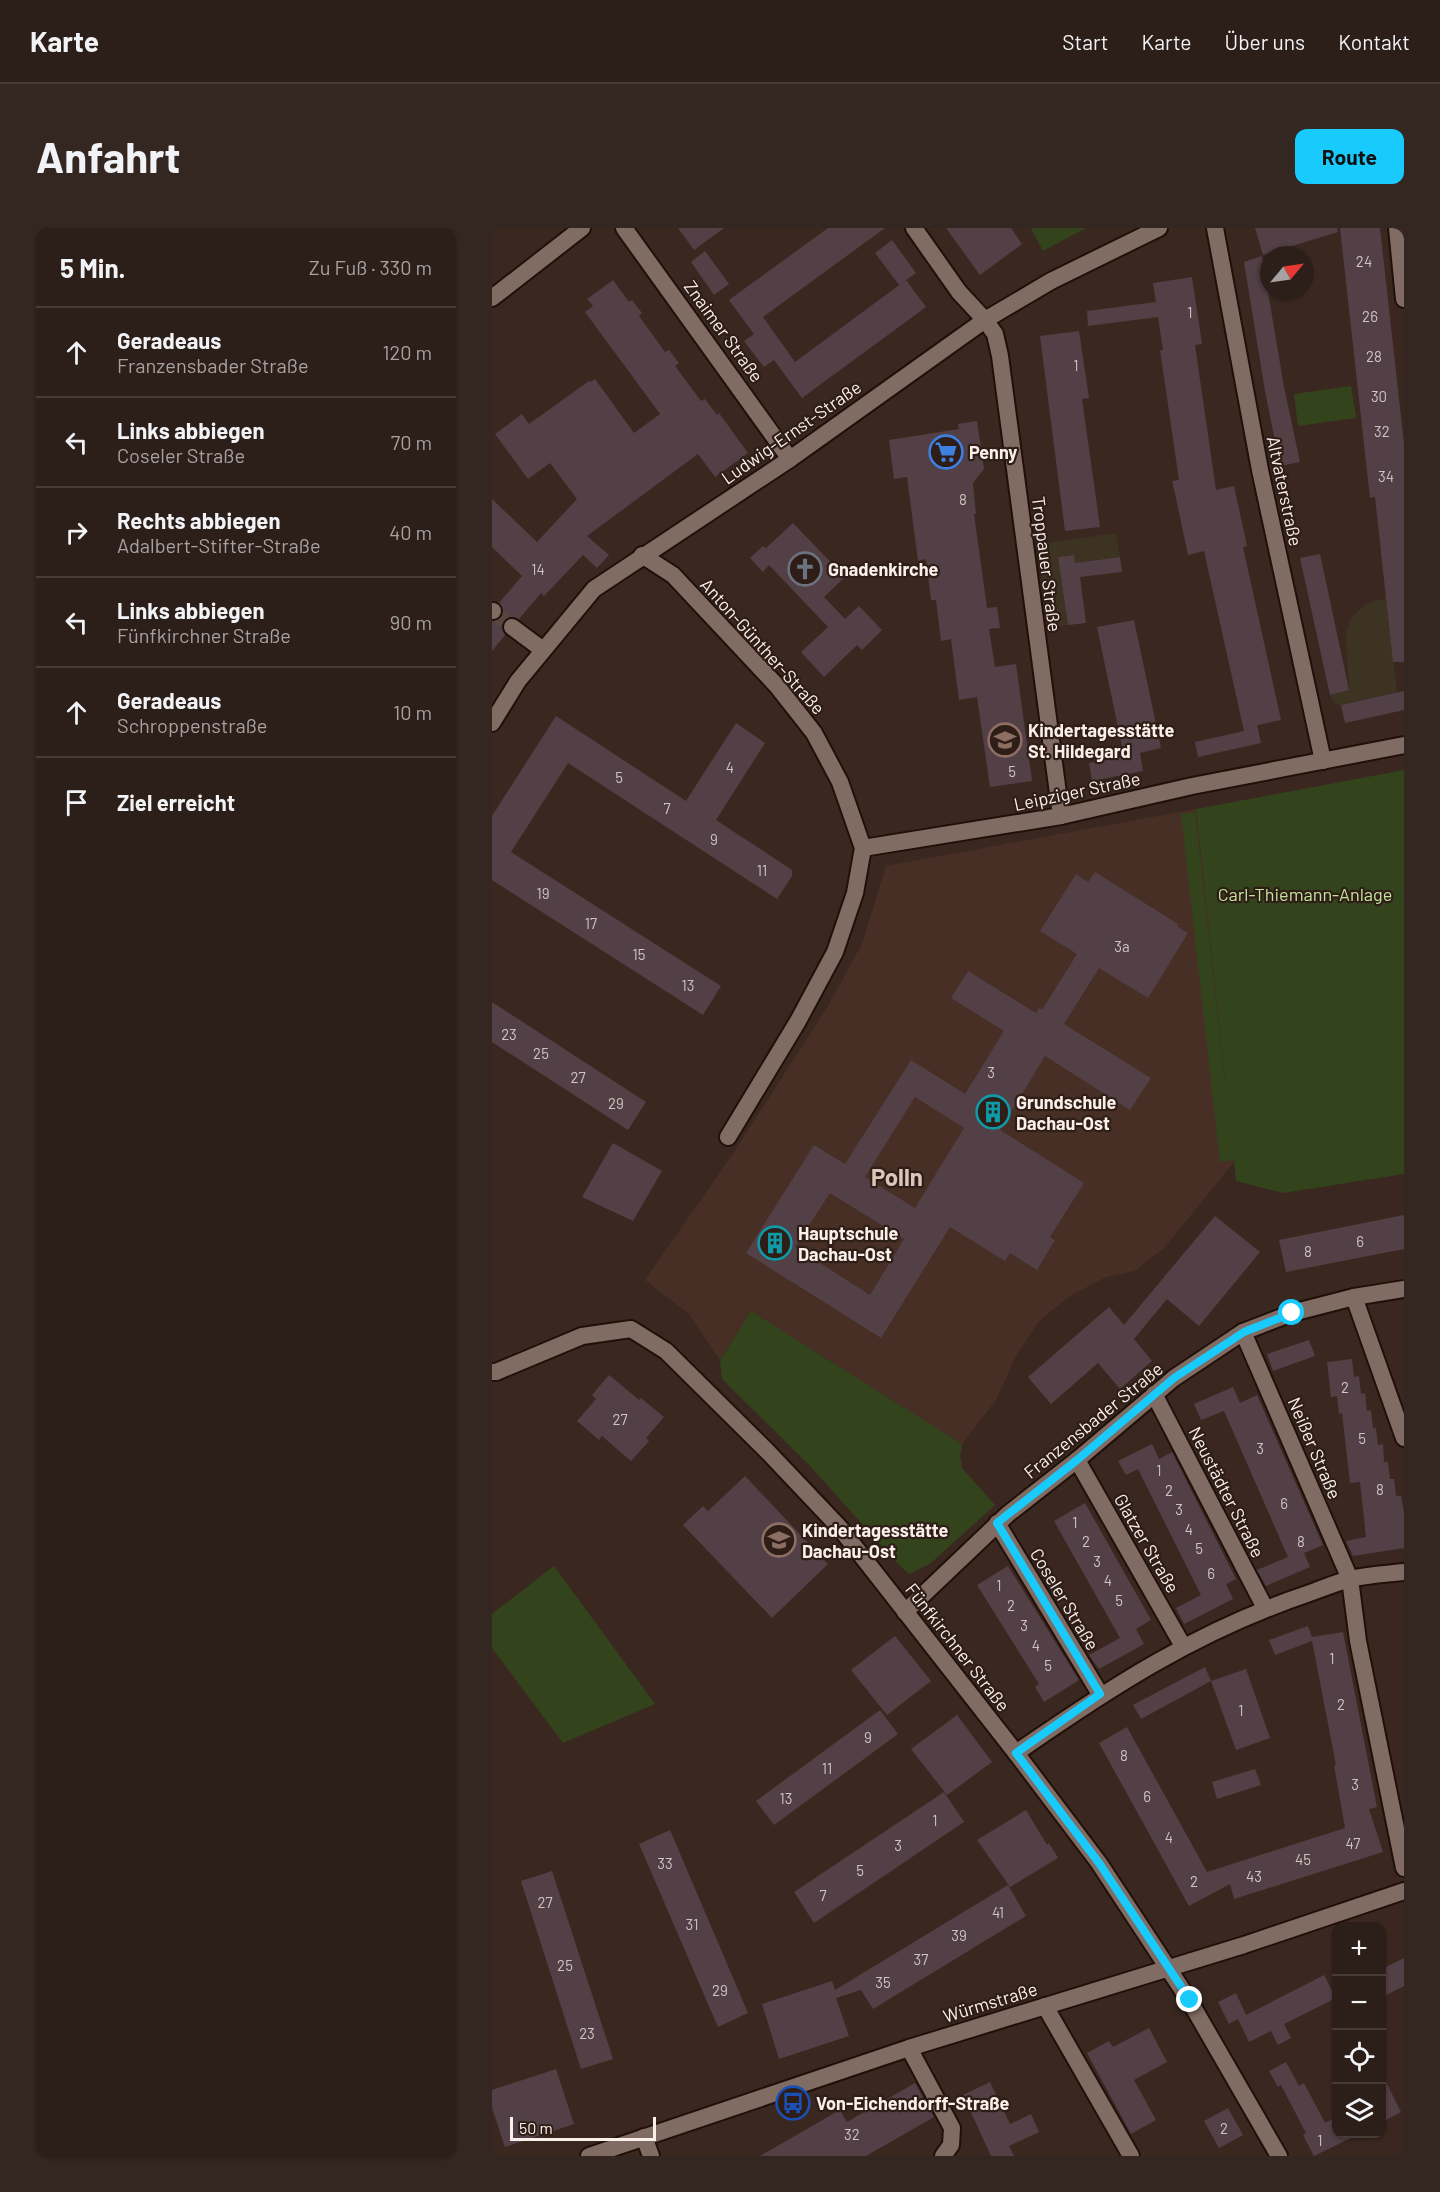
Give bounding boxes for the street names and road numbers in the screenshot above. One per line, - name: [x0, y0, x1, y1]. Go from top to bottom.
- street label: Znaimer Straße: [680, 276, 768, 386]
- street label: Ludwig-Ernst-Straße: [717, 376, 865, 488]
- street label: Altvaterstraße: [1263, 434, 1307, 548]
- street label: Troppauer Straße: [1028, 495, 1066, 633]
- street label: Anton-Günther-Straße: [696, 573, 830, 719]
- street label: Leipziger Straße: [1012, 767, 1142, 815]
- street label: Franzensbader Straße: [1019, 1357, 1167, 1483]
- street label: Neißer Straße: [1284, 1394, 1346, 1502]
- street label: Neustädter Straße: [1185, 1423, 1269, 1561]
- street label: Glatzer Straße: [1110, 1489, 1184, 1597]
- street label: Coseler Straße: [1026, 1544, 1104, 1654]
- street label: Fünfkirchner Straße: [901, 1579, 1015, 1715]
- street label: Würmstraße: [940, 1977, 1040, 2027]

